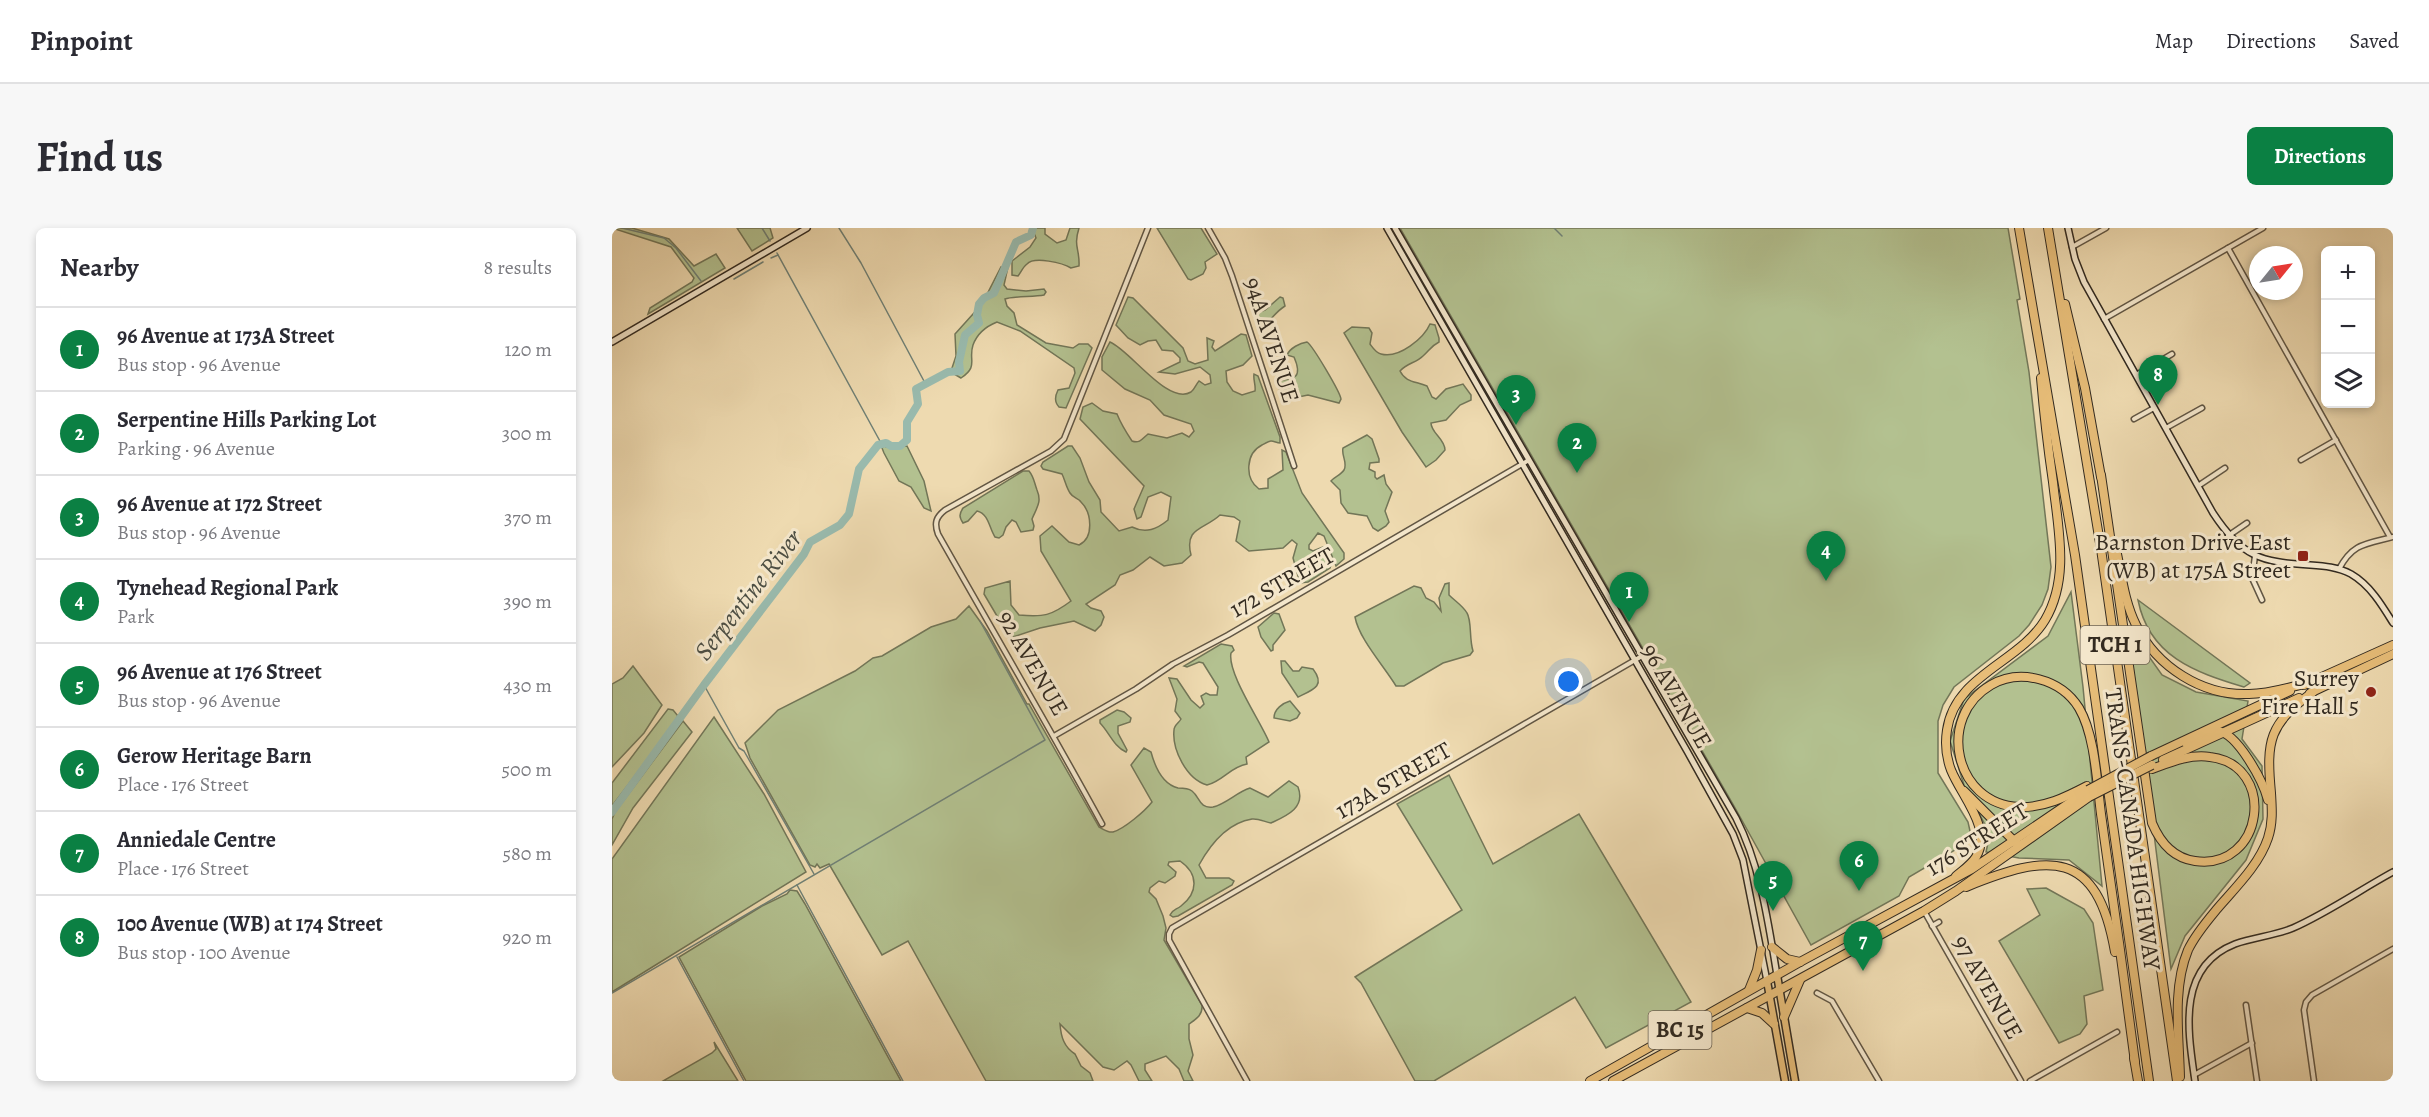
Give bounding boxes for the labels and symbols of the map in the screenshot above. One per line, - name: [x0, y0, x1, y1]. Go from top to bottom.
- north arrow: [2249, 246, 2303, 300]
- street label: 94A AVENUE: [1237, 273, 1307, 407]
- pin: 8: [2138, 356, 2178, 405]
- pin: 3: [1496, 376, 1536, 425]
- pin: 2: [1558, 424, 1596, 473]
- water label: Serpentine River: [686, 522, 811, 668]
- place label: Barnston Drive East (WB) at 175A Street: [2095, 526, 2291, 586]
- pin: 4: [1806, 532, 1846, 581]
- street label: 172 STREET: [1224, 539, 1340, 625]
- marker: Barnston Drive East (WB) at 175A Street: [2296, 549, 2310, 563]
- pin: 1: [1610, 572, 1648, 622]
- street label: 92 AVENUE: [990, 604, 1076, 722]
- road number: TCH 1: [2080, 626, 2150, 664]
- street label: 96 AVENUE: [1634, 638, 1720, 754]
- place label: Surrey Fire Hall 5: [2260, 662, 2359, 722]
- your location: [1554, 667, 1583, 696]
- marker: Surrey Fire Hall 5: [2364, 685, 2378, 699]
- street label: TRANS-CANADA HIGHWAY: [2097, 686, 2169, 973]
- street label: 173A STREET: [1329, 734, 1457, 826]
- street label: 176 STREET: [1919, 795, 2035, 883]
- pin: 6: [1840, 842, 1878, 891]
- pin: 5: [1754, 862, 1792, 911]
- pin: 7: [1844, 922, 1882, 971]
- street label: 97 AVENUE: [1945, 929, 2031, 1045]
- road number: BC 15: [1648, 1011, 1712, 1049]

